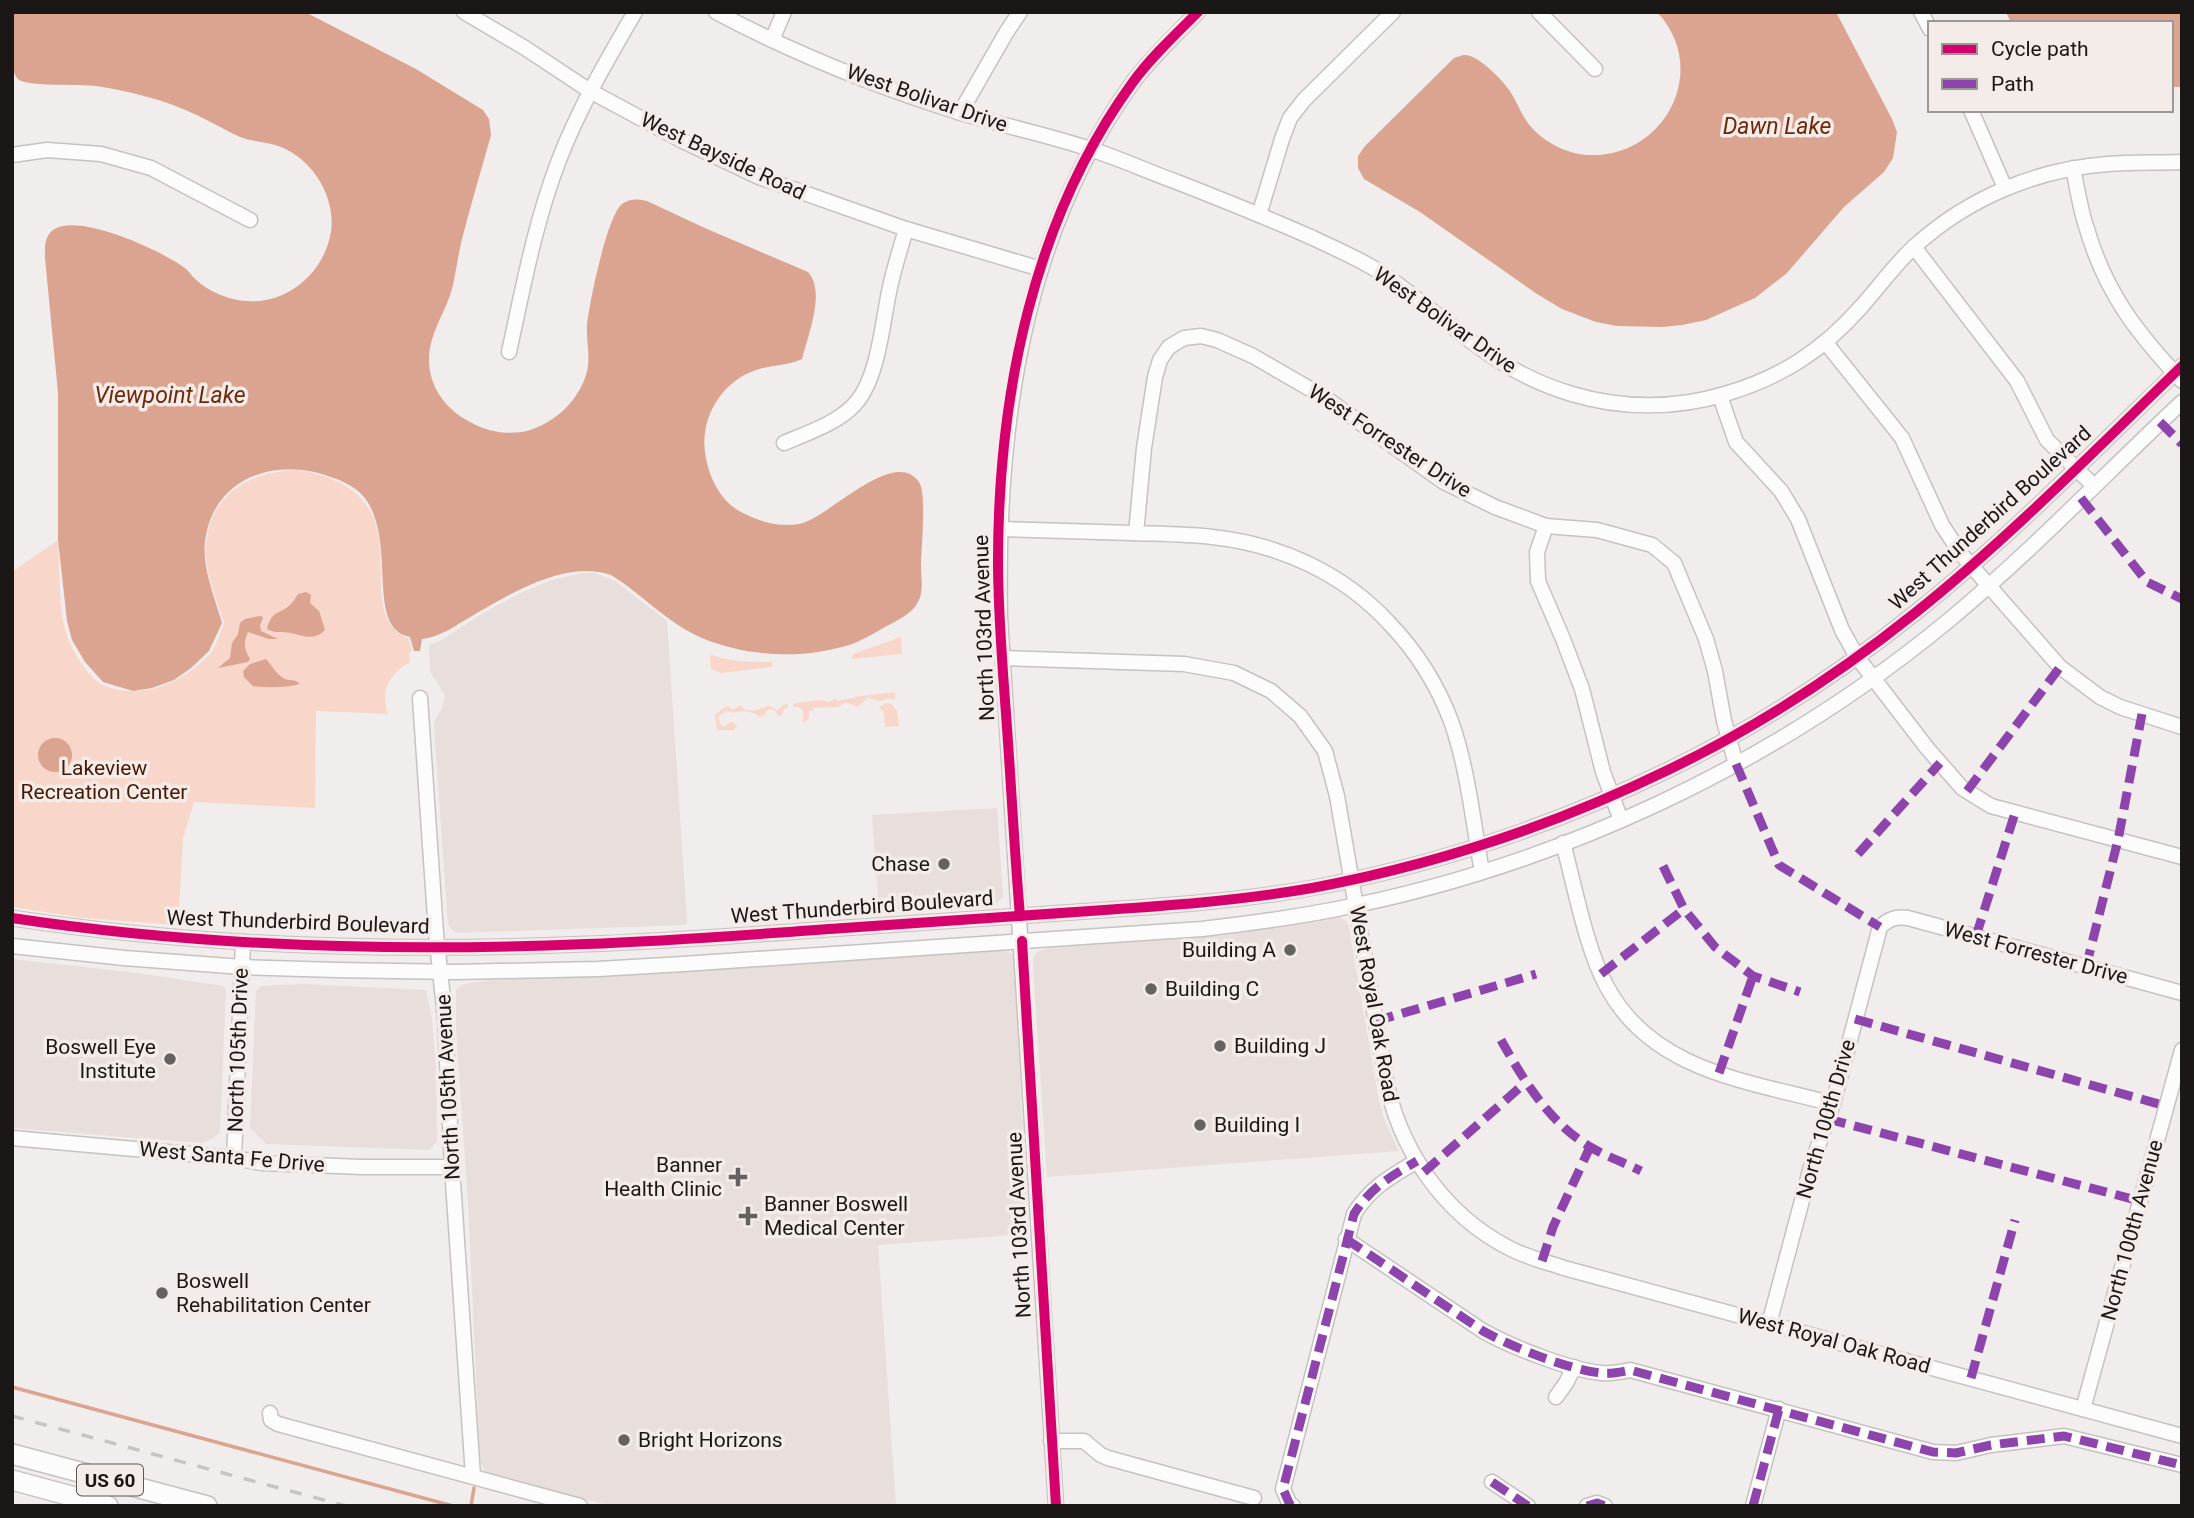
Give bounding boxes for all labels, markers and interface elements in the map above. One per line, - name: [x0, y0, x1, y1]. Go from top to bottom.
- legend: [1928, 21, 2173, 112]
- text: Cycle path: [1991, 37, 2089, 61]
- street label: West Bolivar Drive: [843, 59, 1011, 137]
- text: Path: [1991, 72, 2034, 96]
- street label: West Bayside Road: [637, 107, 809, 205]
- water label: Dawn Lake: [1723, 113, 1831, 140]
- street label: West Bolivar Drive: [1369, 262, 1521, 378]
- street label: West Forrester Drive: [1304, 379, 1476, 503]
- water label: Viewpoint Lake: [94, 382, 246, 409]
- street label: West Thunderbird Boulevard: [1884, 421, 2096, 615]
- street label: North 103rd Avenue: [969, 534, 999, 722]
- park label: Lakeview Recreation Center: [21, 756, 187, 804]
- place label: Chase: [871, 852, 930, 876]
- marker: Chase: [936, 856, 952, 872]
- street label: West Thunderbird Boulevard: [730, 886, 994, 928]
- street label: West Royal Oak Road: [1345, 904, 1403, 1104]
- street label: West Thunderbird Boulevard: [166, 905, 430, 939]
- street label: West Forrester Drive: [1941, 917, 2131, 989]
- place label: Building A: [1182, 938, 1276, 962]
- marker: Building A: [1282, 942, 1298, 958]
- street label: North 105th Drive: [223, 967, 253, 1133]
- place label: Building C: [1165, 977, 1259, 1001]
- marker: Building C: [1143, 981, 1159, 997]
- street label: North 105th Avenue: [431, 994, 465, 1180]
- place label: Building J: [1234, 1034, 1326, 1058]
- place label: Boswell Eye Institute: [45, 1035, 156, 1083]
- street label: North 100th Drive: [1792, 1037, 1860, 1201]
- marker: Building J: [1212, 1038, 1228, 1054]
- marker: Boswell Eye Institute: [162, 1051, 178, 1067]
- place label: Building I: [1214, 1113, 1300, 1137]
- marker: Building I: [1192, 1117, 1208, 1133]
- street label: North 103rd Avenue: [1002, 1131, 1036, 1319]
- street label: West Santa Fe Drive: [138, 1137, 326, 1177]
- street label: North 100th Avenue: [2096, 1137, 2168, 1323]
- place label: Banner Health Clinic: [604, 1153, 722, 1201]
- marker: Banner Health Clinic: [728, 1167, 748, 1187]
- place label: Banner Boswell Medical Center: [764, 1192, 908, 1240]
- marker: Banner Boswell Medical Center: [738, 1206, 758, 1226]
- place label: Boswell Rehabilitation Center: [176, 1269, 371, 1317]
- marker: Boswell Rehabilitation Center: [154, 1285, 170, 1301]
- street label: West Royal Oak Road: [1735, 1304, 1933, 1378]
- place label: Bright Horizons: [638, 1428, 783, 1452]
- marker: Bright Horizons: [616, 1432, 632, 1448]
- road number: US 60: [77, 1464, 143, 1496]

